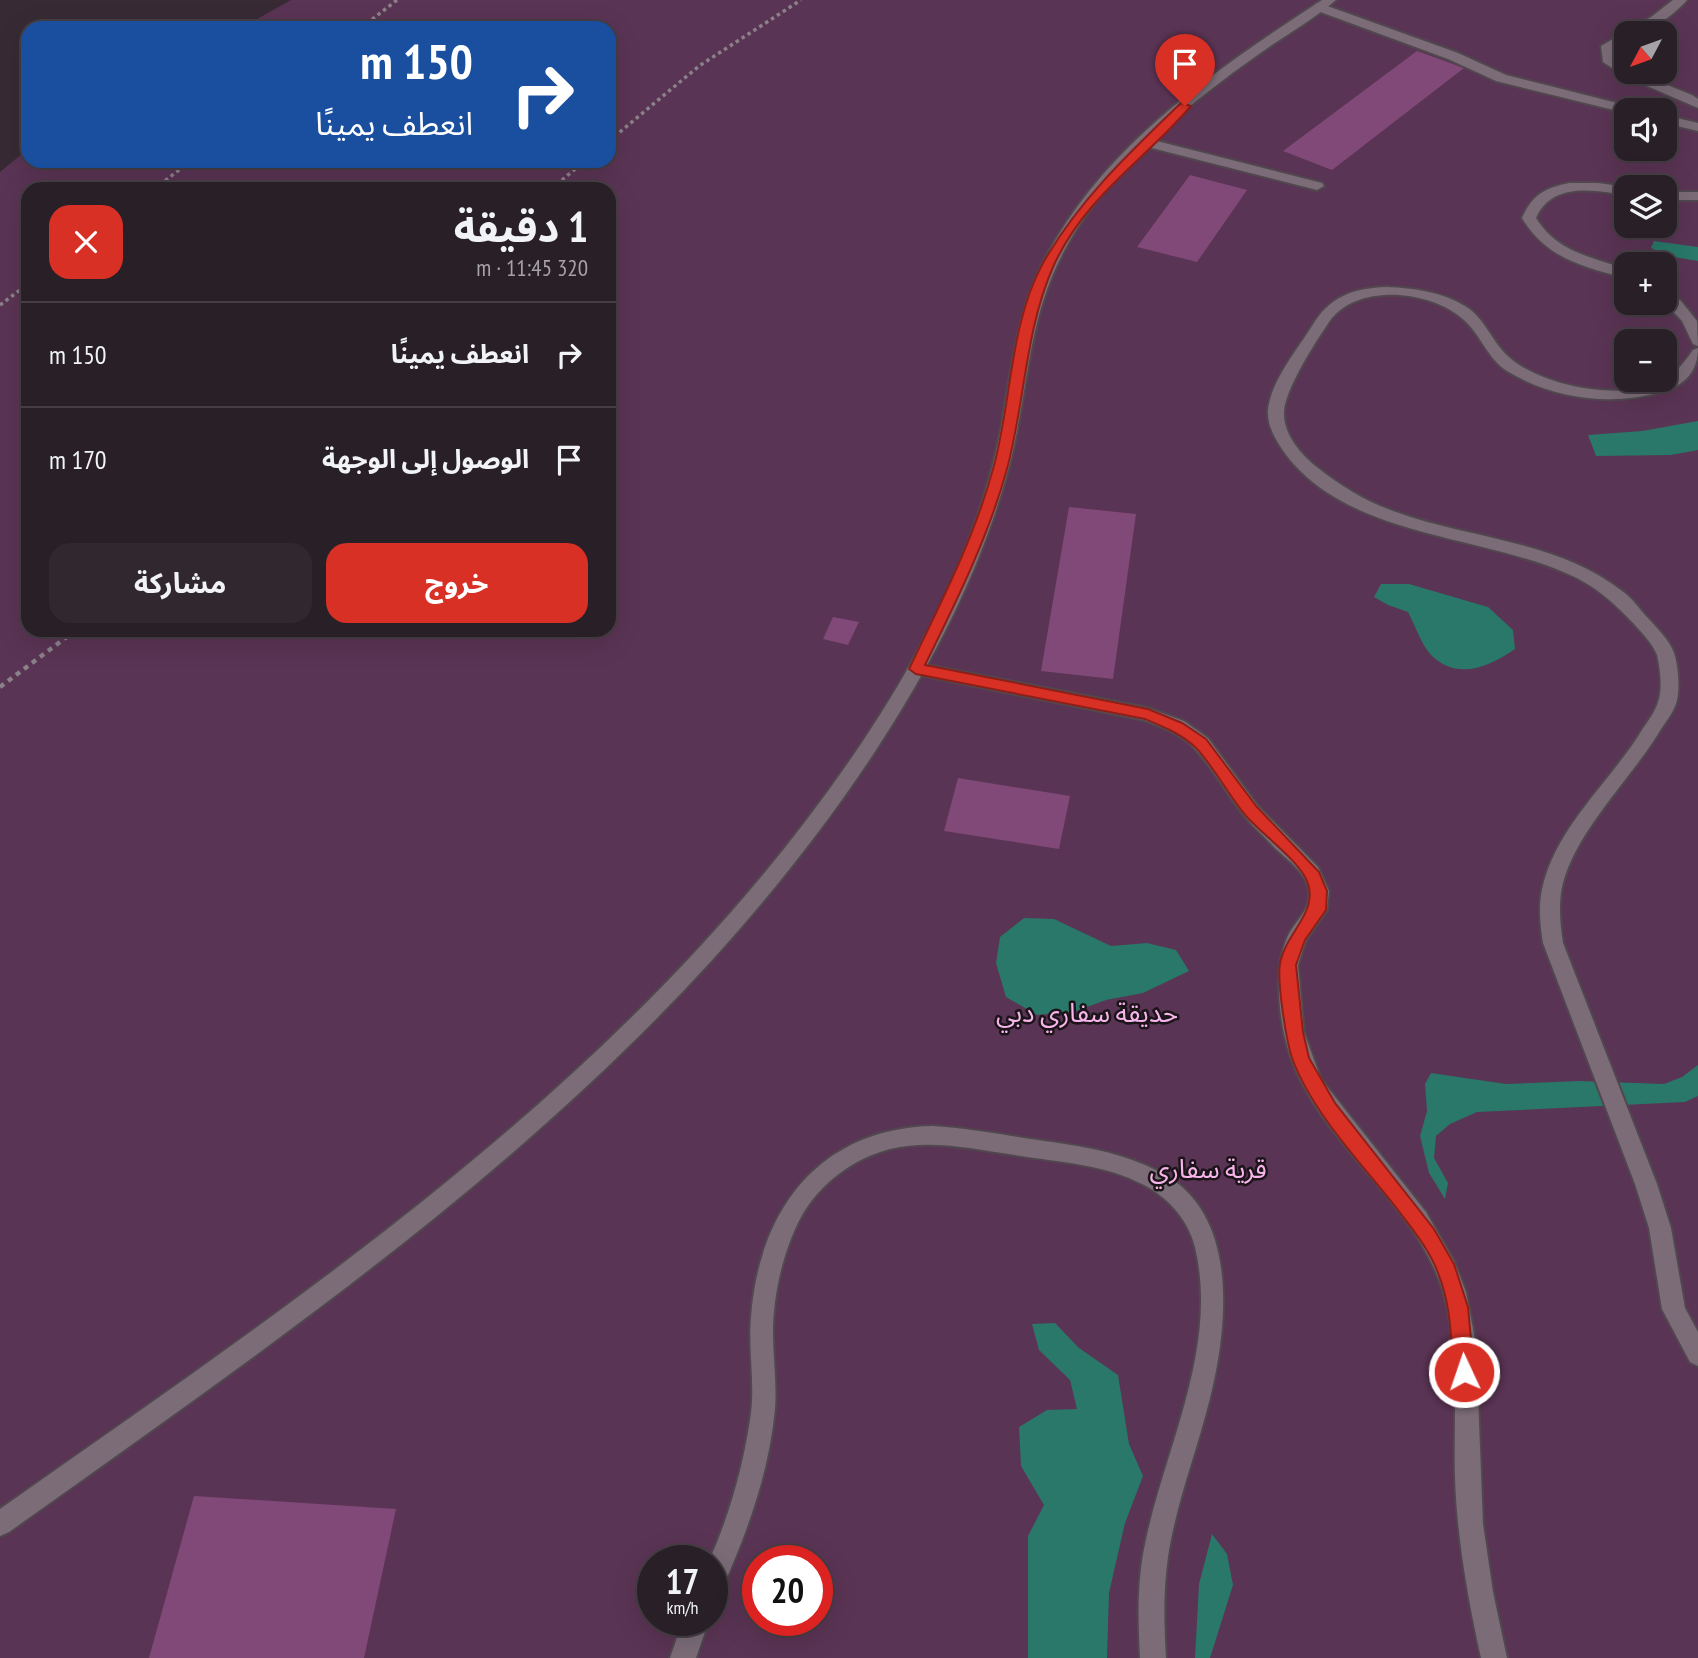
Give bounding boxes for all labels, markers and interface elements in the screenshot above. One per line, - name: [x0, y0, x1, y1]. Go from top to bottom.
- north arrow: [1614, 21, 1676, 84]
- map controls: [1614, 21, 1677, 392]
- text: 150 m: [360, 29, 473, 93]
- pin: [1155, 34, 1215, 106]
- icon: arrive: [1166, 45, 1204, 83]
- icon: right: [497, 49, 588, 140]
- button: sound: [1614, 98, 1677, 161]
- text: انعطف يمينًا: [315, 102, 473, 144]
- button: layers: [1614, 175, 1677, 238]
- text: 1 دقيقة: [454, 199, 588, 254]
- button: close: [49, 205, 123, 279]
- button: +: [1614, 252, 1677, 315]
- text: 320 m · 11:45: [476, 253, 588, 282]
- button: −: [1614, 329, 1677, 392]
- icon: right: [550, 336, 588, 374]
- text: انعطف يمينًا: [391, 337, 529, 370]
- text: 150 m: [49, 338, 107, 371]
- icon: arrive: [550, 441, 588, 479]
- text: الوصول إلى الوجهة: [322, 442, 529, 475]
- text: 170 m: [49, 443, 107, 476]
- button: مشاركة: [49, 543, 312, 623]
- button: خروج: [326, 543, 588, 623]
- park label: حديقة سفاري دبي: [996, 996, 1178, 1033]
- park label: قرية سفاري: [1149, 1152, 1267, 1189]
- position arrow: [1427, 1335, 1501, 1409]
- speed limit sign: 20: [742, 1545, 833, 1636]
- text: 17: [666, 1558, 699, 1604]
- text: km/h: [667, 1596, 698, 1619]

